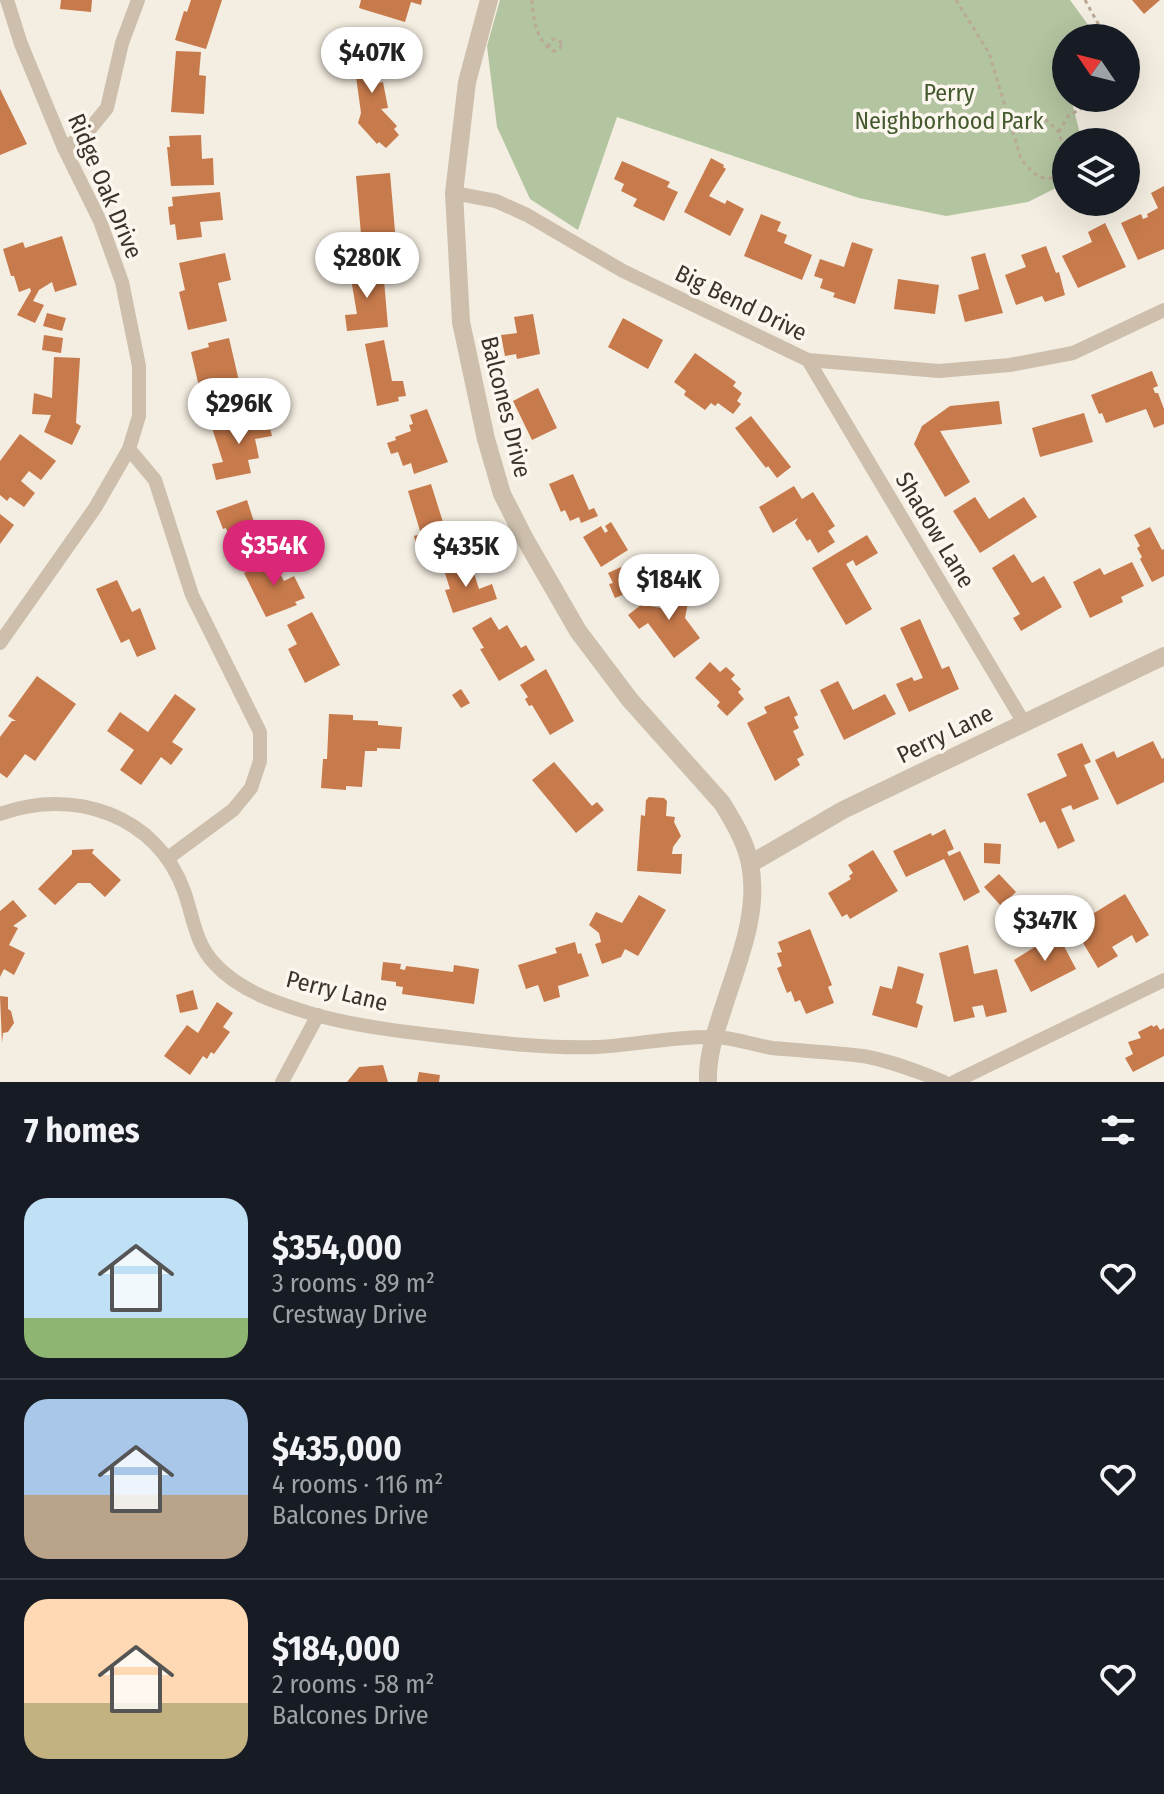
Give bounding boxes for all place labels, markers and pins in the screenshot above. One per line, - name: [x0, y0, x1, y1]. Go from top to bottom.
- pin: $407K: [316, 27, 428, 95]
- pin: $280K: [311, 232, 423, 300]
- pin: $296K: [183, 378, 295, 446]
- pin: $354K: [218, 520, 330, 588]
- pin: $435K: [410, 521, 522, 589]
- pin: $184K: [613, 554, 725, 622]
- pin: $347K: [989, 895, 1101, 963]

